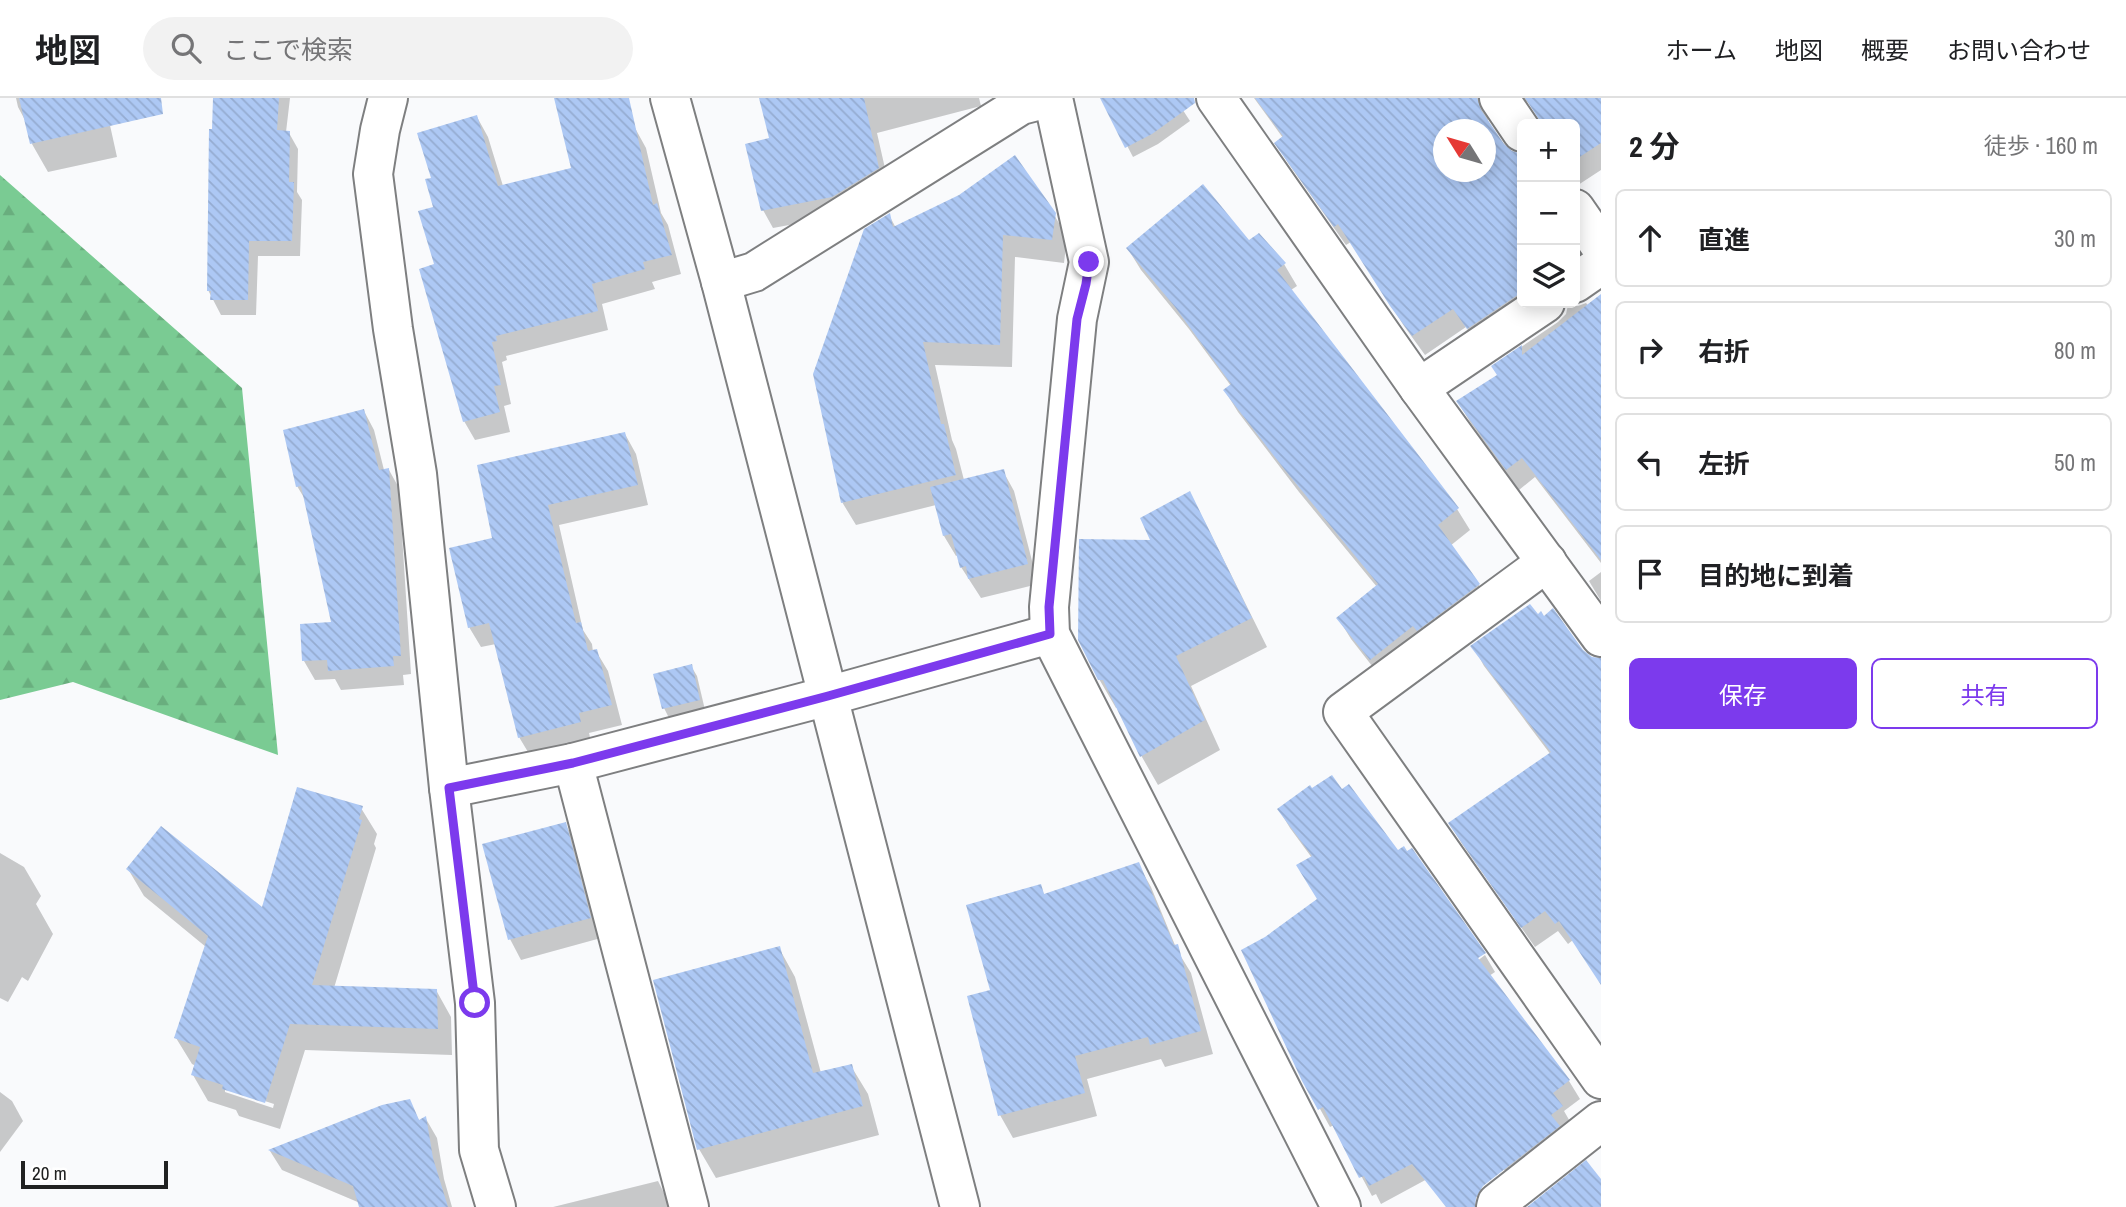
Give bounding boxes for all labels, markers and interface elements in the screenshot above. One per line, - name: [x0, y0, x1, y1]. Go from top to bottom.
- search box: [143, 17, 633, 80]
- text: 地図: [35, 28, 101, 72]
- icon: search: [167, 29, 205, 67]
- text: ここで検索: [223, 32, 353, 67]
- text: ホーム: [1666, 34, 1737, 66]
- text: 地図: [1775, 34, 1823, 66]
- text: 概要: [1861, 34, 1909, 66]
- text: お問い合わせ: [1947, 34, 2091, 66]
- north arrow: [1433, 119, 1496, 182]
- map controls: [1517, 119, 1580, 308]
- button: +: [1517, 119, 1580, 182]
- text: 2 分: [1629, 126, 1680, 166]
- text: 徒歩 · 160 m: [1984, 130, 2098, 161]
- button: −: [1517, 182, 1580, 245]
- icon: ahead: [1631, 219, 1669, 257]
- text: 直進: [1698, 222, 1750, 257]
- text: 30 m: [2054, 223, 2096, 254]
- button: layers: [1517, 245, 1580, 308]
- route end: [1073, 246, 1104, 277]
- icon: right: [1631, 331, 1669, 369]
- text: 右折: [1698, 334, 1750, 369]
- text: 80 m: [2054, 335, 2096, 366]
- icon: left: [1631, 443, 1669, 481]
- text: 左折: [1698, 446, 1750, 481]
- text: 50 m: [2054, 447, 2096, 478]
- icon: arrive: [1631, 555, 1669, 593]
- text: 目的地に到着: [1698, 558, 1854, 593]
- button: 保存: [1629, 658, 1857, 729]
- button: 共有: [1871, 658, 2098, 729]
- route start: [459, 987, 490, 1018]
- scale bar: [21, 1158, 168, 1190]
- text: 20 m: [32, 1160, 67, 1186]

